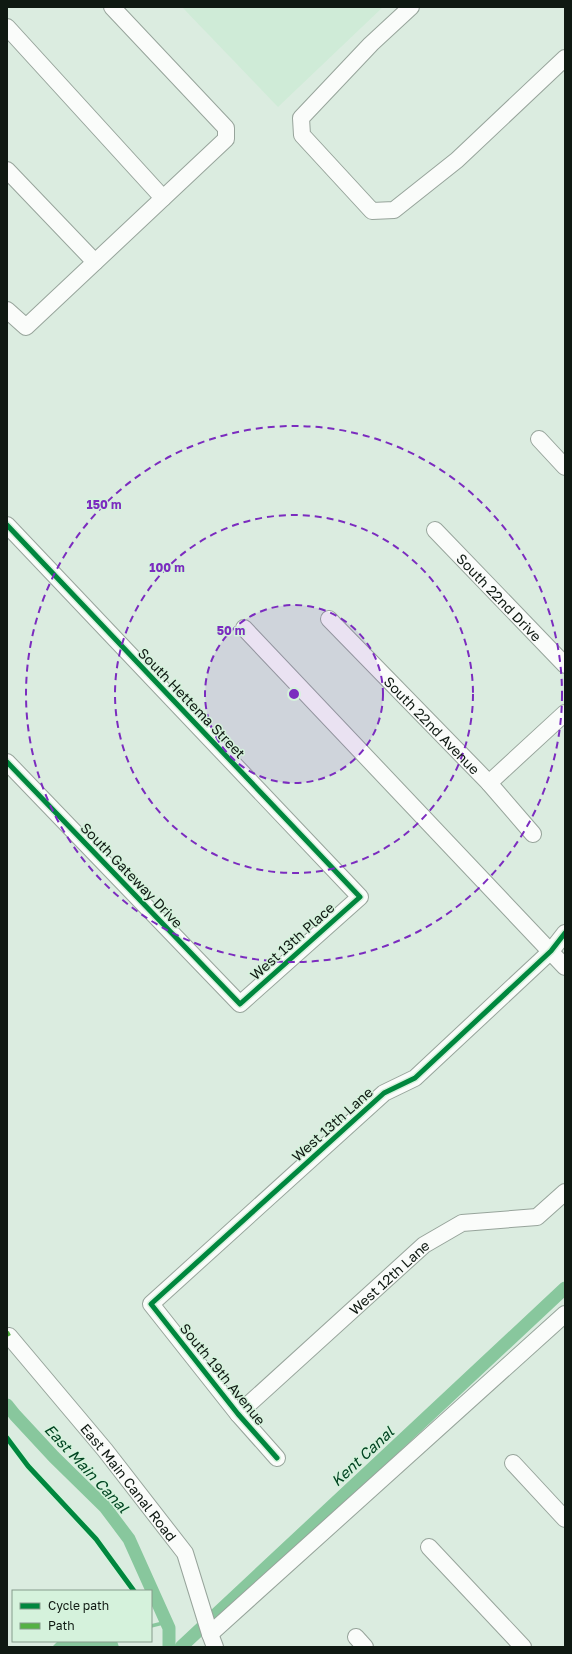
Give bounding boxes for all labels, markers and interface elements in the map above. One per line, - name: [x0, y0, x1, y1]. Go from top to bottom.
- text: 150 m: [87, 497, 121, 512]
- street label: South 22nd Drive: [453, 550, 546, 644]
- text: 100 m: [149, 560, 185, 575]
- text: 50 m: [217, 623, 245, 638]
- street label: South Hettema Street: [135, 644, 249, 762]
- street label: South 22nd Avenue: [381, 672, 484, 777]
- centre of rings: [287, 687, 301, 701]
- street label: South Gateway Drive: [77, 819, 187, 931]
- street label: West 13th Place: [246, 899, 338, 983]
- street label: West 13th Lane: [288, 1083, 376, 1165]
- street label: West 12th Lane: [345, 1236, 432, 1318]
- street label: South 19th Avenue: [177, 1320, 269, 1428]
- water label: East Main Canal: [41, 1420, 134, 1517]
- street label: East Main Canal Road: [78, 1420, 181, 1544]
- water label: Kent Canal: [327, 1422, 398, 1489]
- legend: [12, 1590, 152, 1642]
- text: Cycle path: [48, 1598, 109, 1613]
- text: Path: [48, 1618, 75, 1633]

